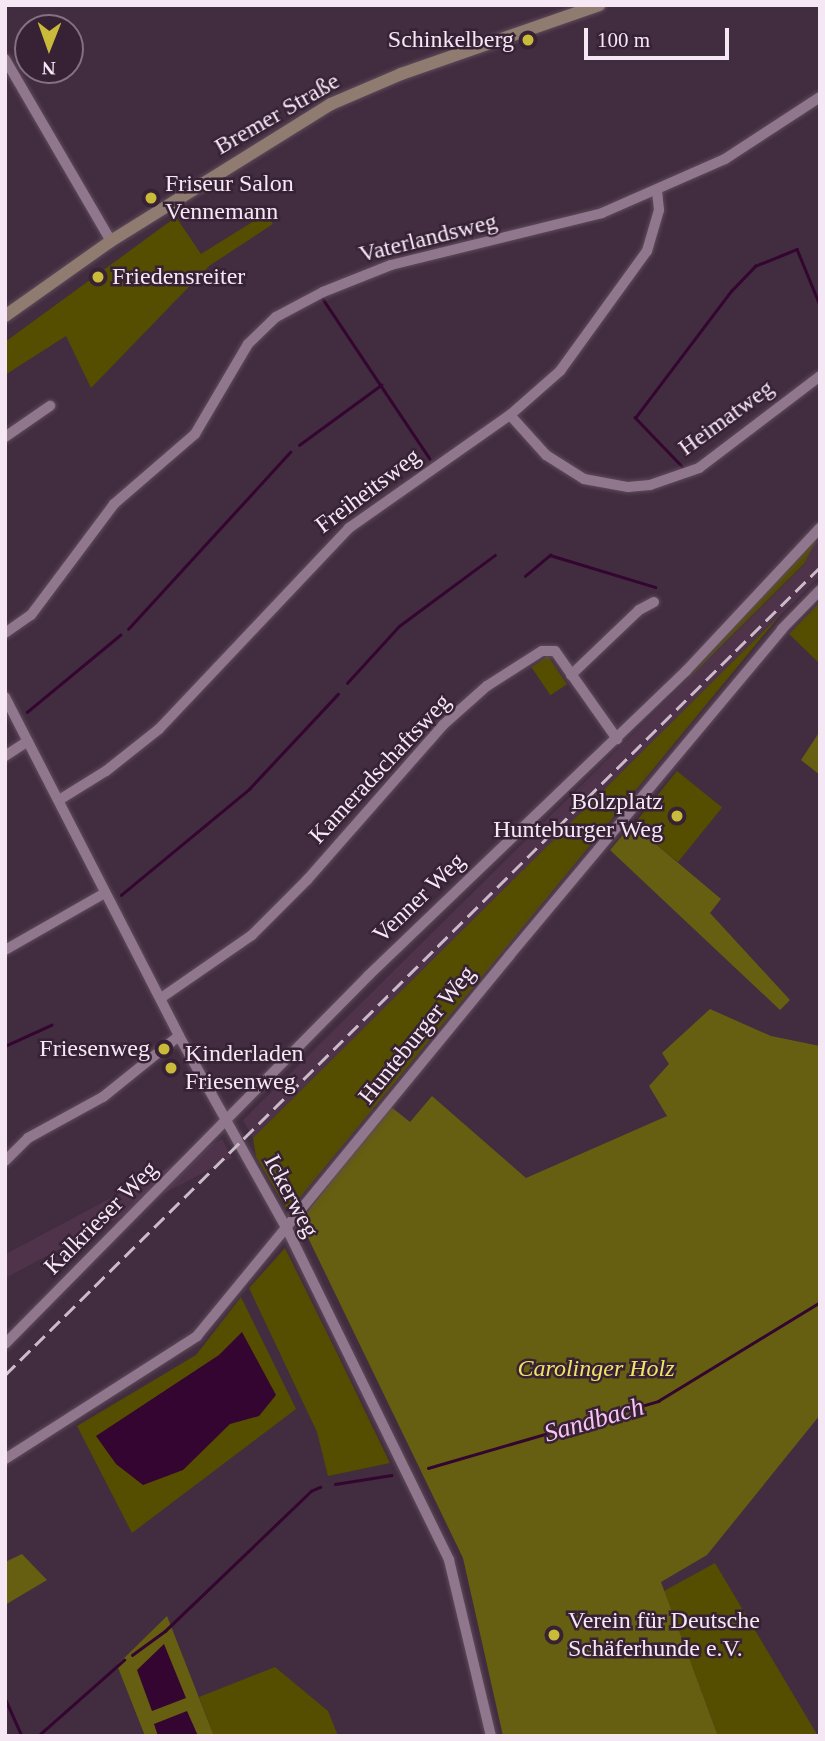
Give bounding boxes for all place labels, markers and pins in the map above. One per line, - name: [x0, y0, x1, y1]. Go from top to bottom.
- place label: Schinkelberg: [388, 26, 514, 54]
- marker: Schinkelberg: [520, 32, 536, 48]
- place label: Friseur Salon Vennemann: [165, 170, 294, 226]
- marker: Friseur Salon Vennemann: [143, 190, 159, 206]
- place label: Friedensreiter: [112, 263, 245, 291]
- marker: Friedensreiter: [90, 269, 106, 285]
- place label: Bolzplatz Hunteburger Weg: [493, 788, 663, 844]
- marker: Bolzplatz Hunteburger Weg: [669, 808, 685, 824]
- place label: Friesenweg: [39, 1035, 150, 1063]
- place label: Kinderladen Friesenweg: [185, 1040, 304, 1096]
- marker: Friesenweg: [156, 1041, 172, 1057]
- marker: Kinderladen Friesenweg: [163, 1060, 179, 1076]
- place label: Verein für Deutsche Schäferhunde e.V.: [568, 1607, 760, 1663]
- marker: Verein für Deutsche Schäferhunde e.V.: [546, 1627, 562, 1643]

